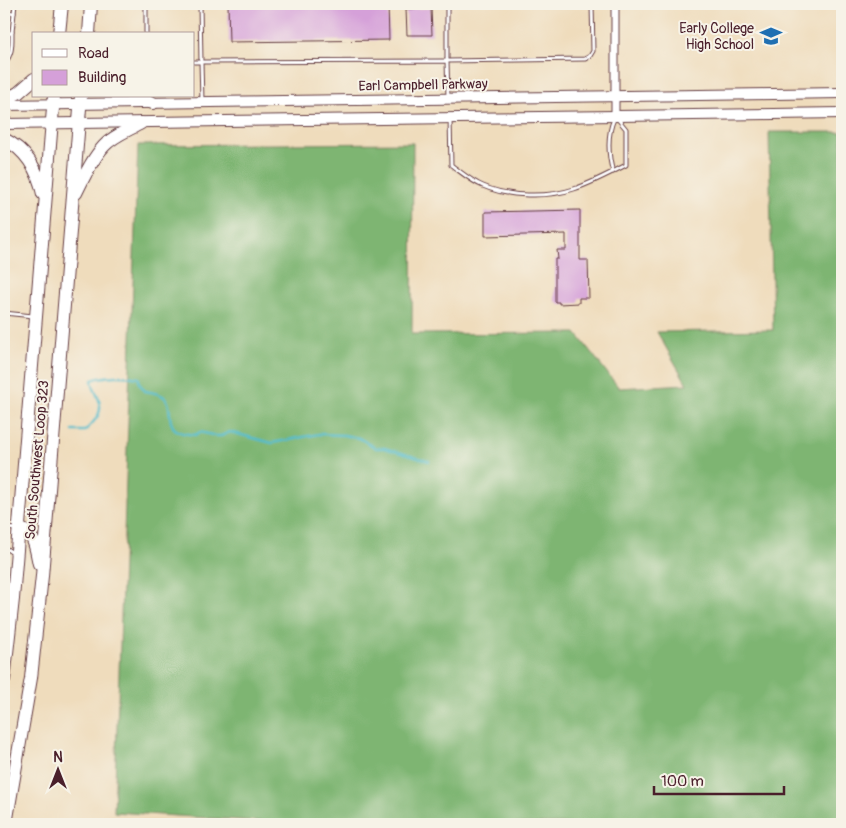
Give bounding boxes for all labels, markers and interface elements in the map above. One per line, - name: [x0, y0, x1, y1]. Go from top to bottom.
- place label: Early College High School: [679, 20, 754, 53]
- school or university icon: Early College High School: [758, 23, 784, 49]
- legend: [32, 32, 195, 98]
- text: Road: [78, 44, 109, 63]
- text: Building: [78, 68, 126, 87]
- street label: Earl Campbell Parkway: [358, 75, 488, 95]
- street label: South Southwest Loop 323: [22, 379, 52, 540]
- north arrow: [32, 746, 82, 796]
- text: N: [53, 749, 63, 766]
- scale bar: [654, 763, 784, 795]
- text: 100 m: [661, 772, 704, 791]

